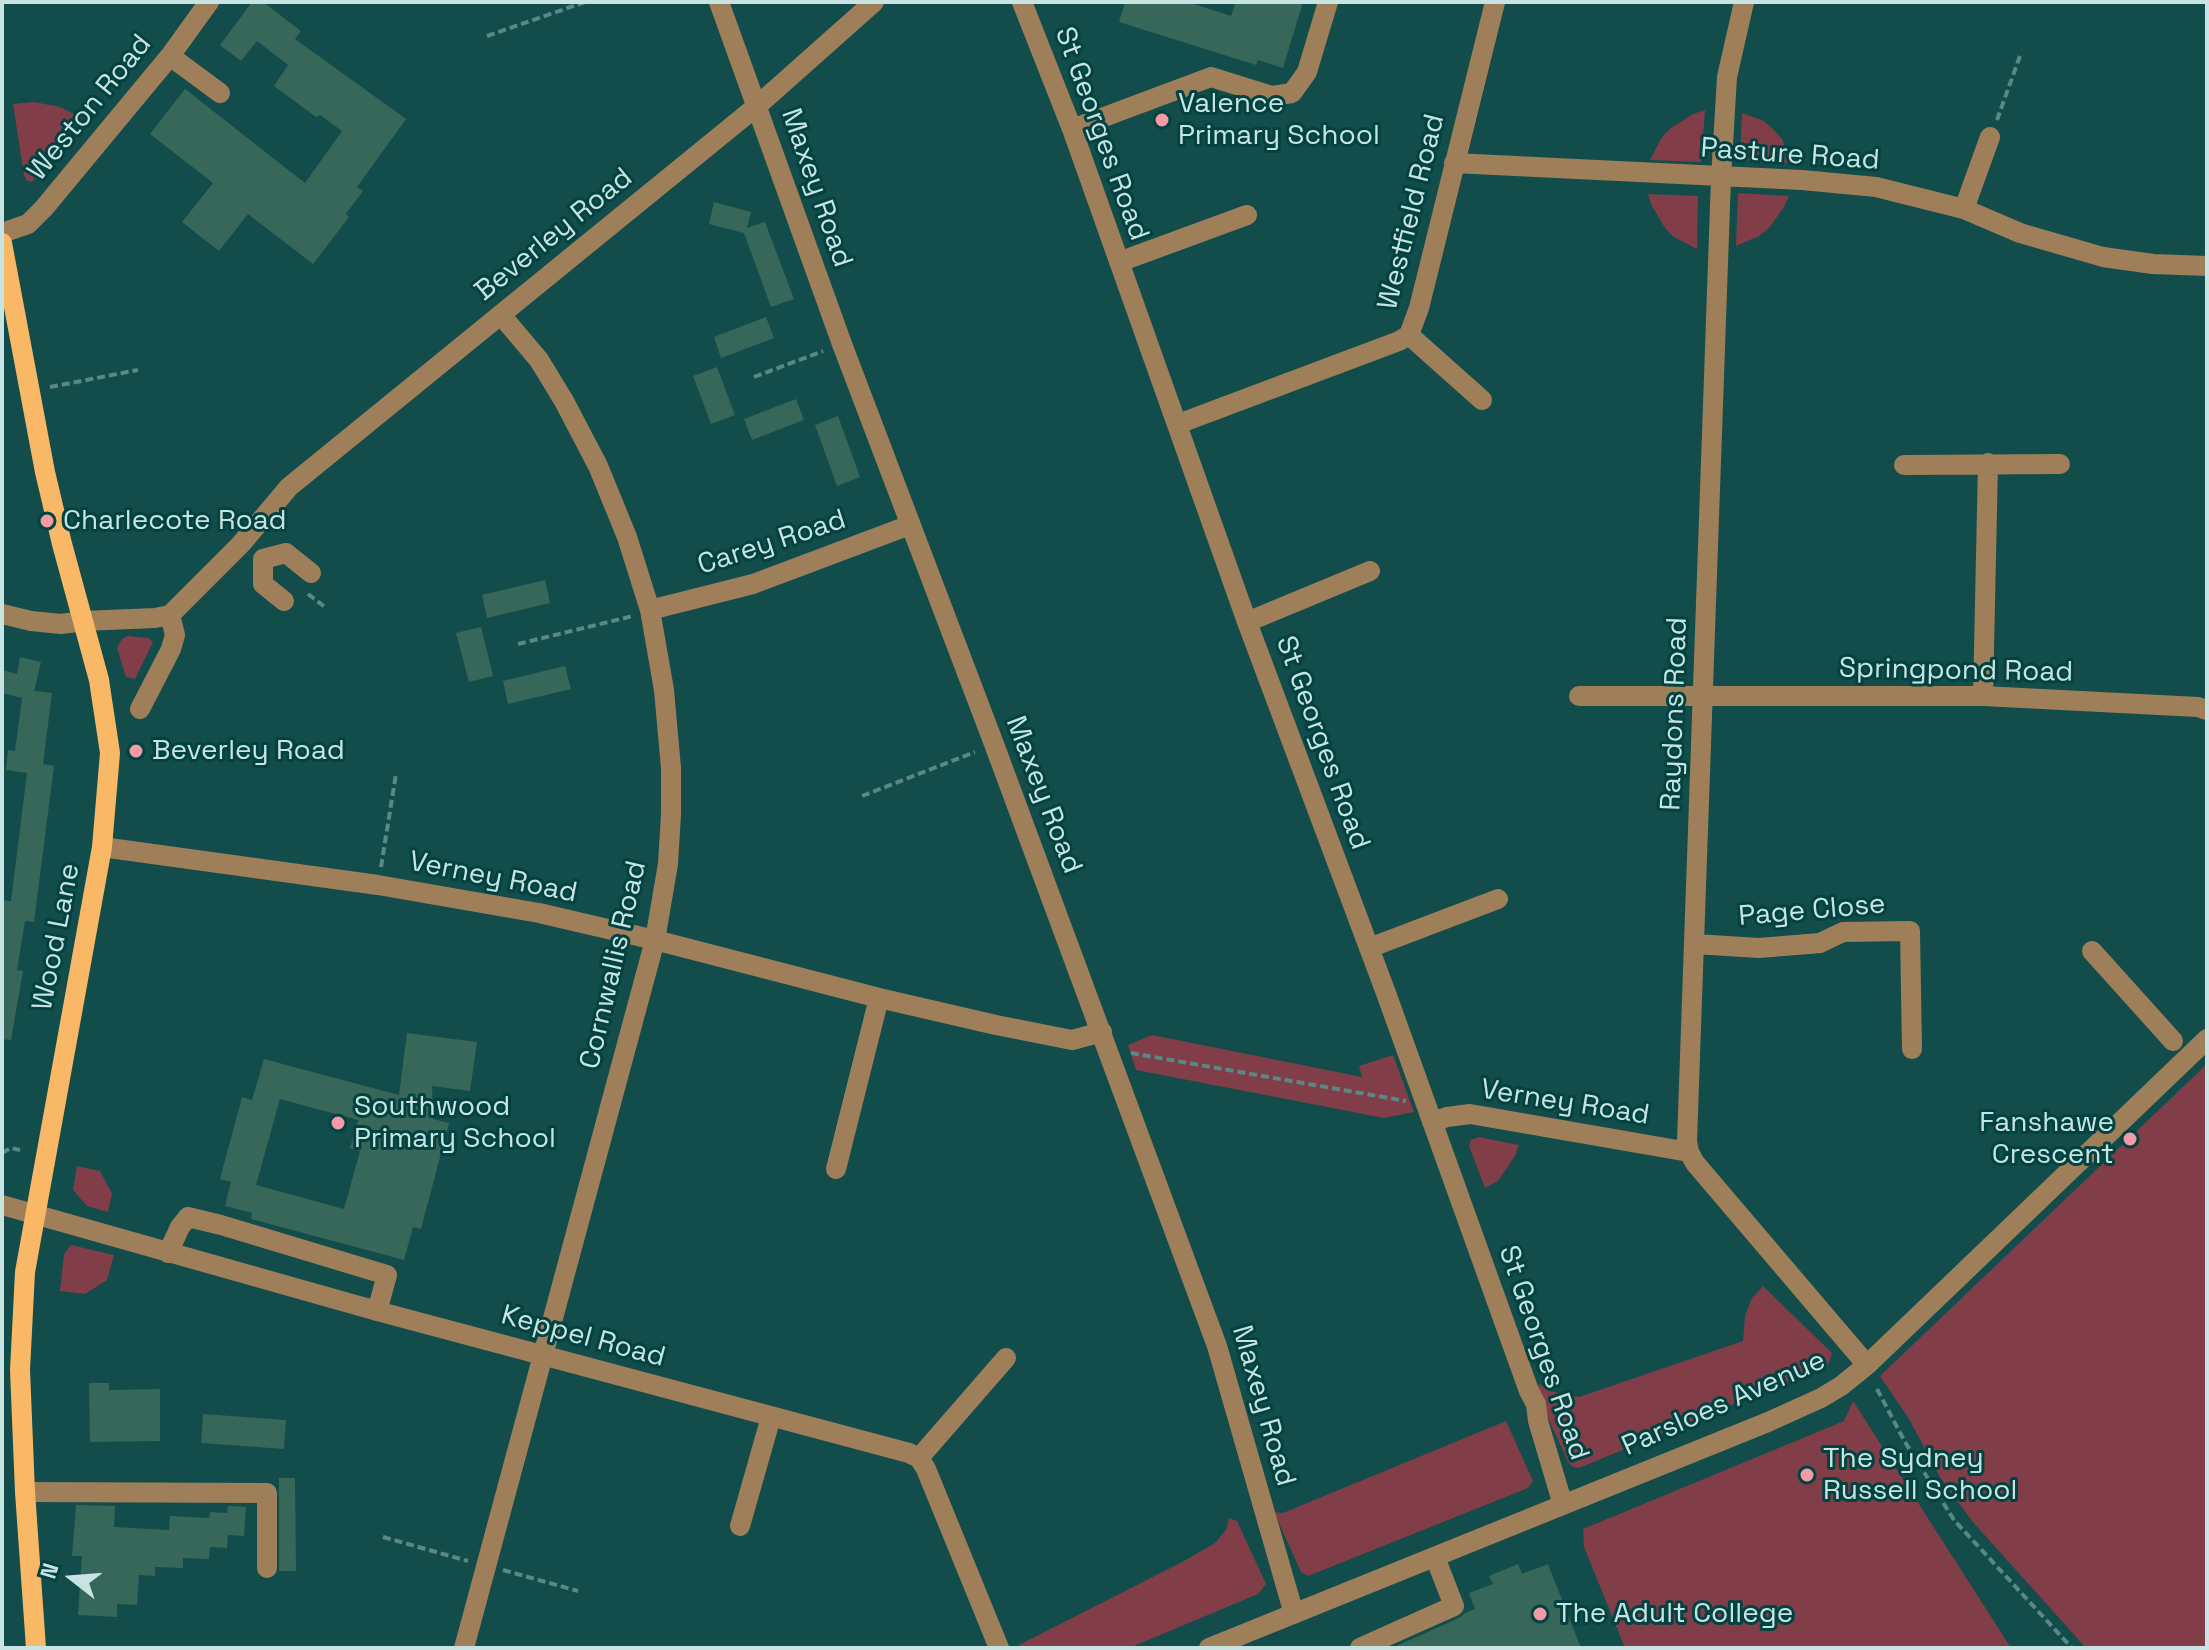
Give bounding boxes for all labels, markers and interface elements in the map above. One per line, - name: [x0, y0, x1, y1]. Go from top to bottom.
- street label: St Georges Road: [1047, 23, 1155, 245]
- street label: Weston Road: [21, 28, 159, 188]
- place label: Valence Primary School: [1178, 87, 1380, 153]
- street label: Maxey Road: [773, 104, 859, 272]
- marker: Valence Primary School: [1153, 111, 1171, 129]
- street label: Westfield Road: [1371, 111, 1453, 313]
- street label: Pasture Road: [1699, 132, 1881, 178]
- street label: Beverley Road: [469, 161, 639, 309]
- street label: Carey Road: [694, 503, 850, 583]
- place label: Charlecote Road: [63, 504, 287, 538]
- marker: Charlecote Road: [38, 512, 56, 530]
- street label: Raydons Road: [1655, 617, 1695, 811]
- street label: St Georges Road: [1268, 632, 1376, 854]
- street label: Springpond Road: [1839, 652, 2073, 690]
- street label: Maxey Road: [998, 712, 1088, 878]
- place label: Beverley Road: [152, 734, 345, 768]
- marker: Beverley Road: [127, 742, 145, 760]
- street label: Verney Road: [406, 845, 580, 911]
- street label: Cornwallis Road: [574, 858, 654, 1072]
- street label: Wood Lane: [26, 861, 88, 1013]
- street label: Page Close: [1737, 888, 1887, 934]
- street label: Verney Road: [1478, 1073, 1652, 1133]
- place label: Southwood Primary School: [354, 1090, 556, 1156]
- place label: Fanshawe Crescent: [1979, 1106, 2114, 1172]
- marker: Southwood Primary School: [329, 1114, 347, 1132]
- marker: Fanshawe Crescent: [2121, 1130, 2139, 1148]
- street label: St Georges Road: [1491, 1241, 1595, 1465]
- street label: Keppel Road: [497, 1299, 669, 1375]
- street label: Maxey Road: [1224, 1322, 1302, 1490]
- street label: Parsloes Avenue: [1617, 1344, 1831, 1464]
- place label: The Sydney Russell School: [1823, 1442, 2017, 1508]
- marker: The Sydney Russell School: [1798, 1466, 1816, 1484]
- north arrow: [32, 1538, 112, 1618]
- text: N: [34, 1560, 65, 1582]
- place label: The Adult College: [1556, 1597, 1793, 1631]
- marker: The Adult College: [1531, 1605, 1549, 1623]

